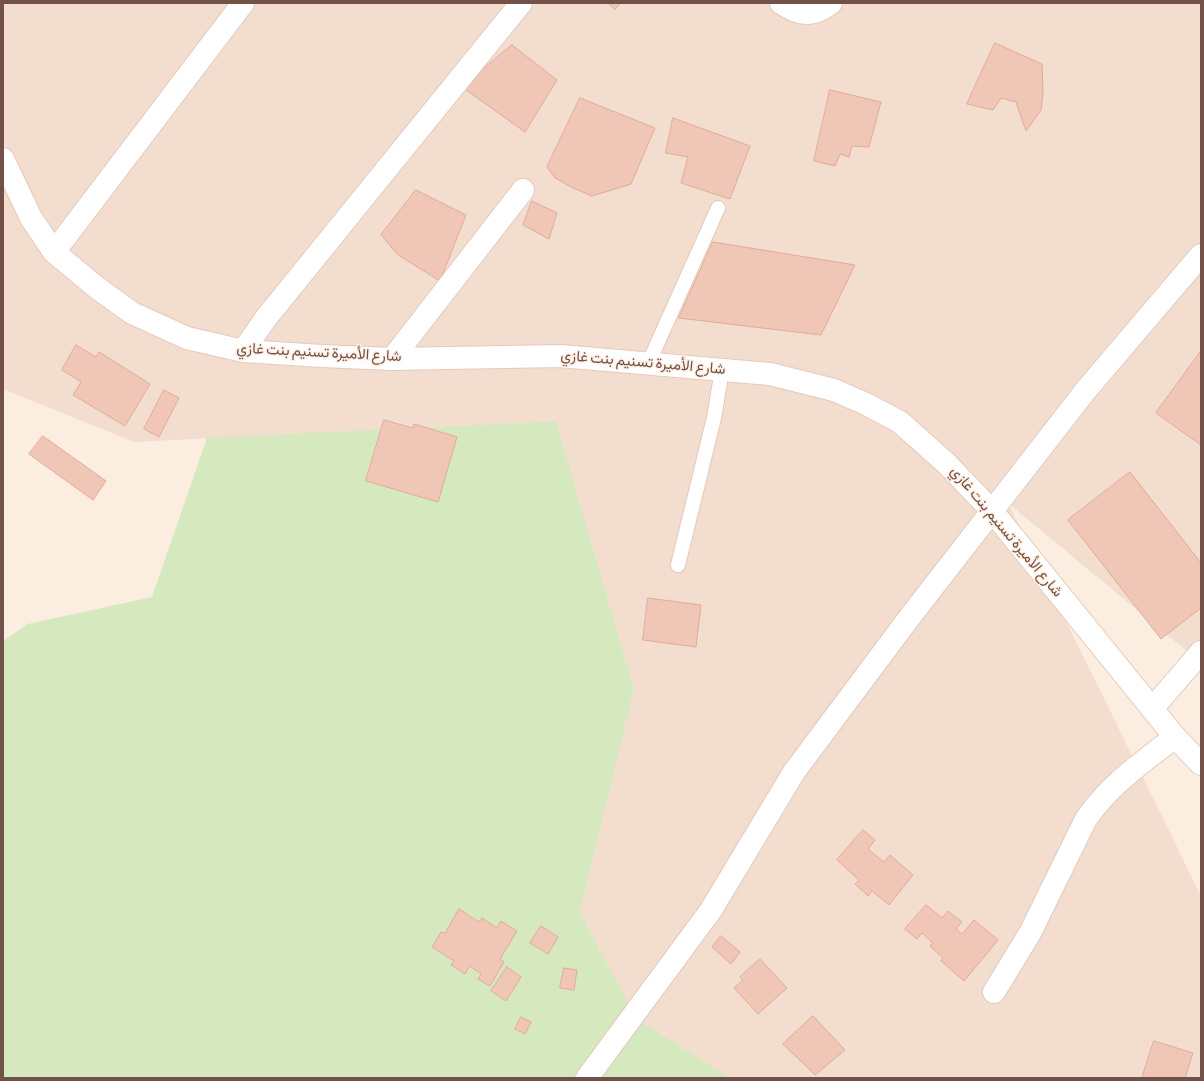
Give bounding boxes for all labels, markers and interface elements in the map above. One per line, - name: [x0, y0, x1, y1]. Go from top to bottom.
- street label: شارع الأميرة تسنيم بنت غازي: [236, 340, 402, 366]
- street label: شارع الأميرة تسنيم بنت غازي: [560, 347, 726, 379]
- street label: شارع الأميرة تسنيم بنت غازي: [946, 463, 1066, 601]

